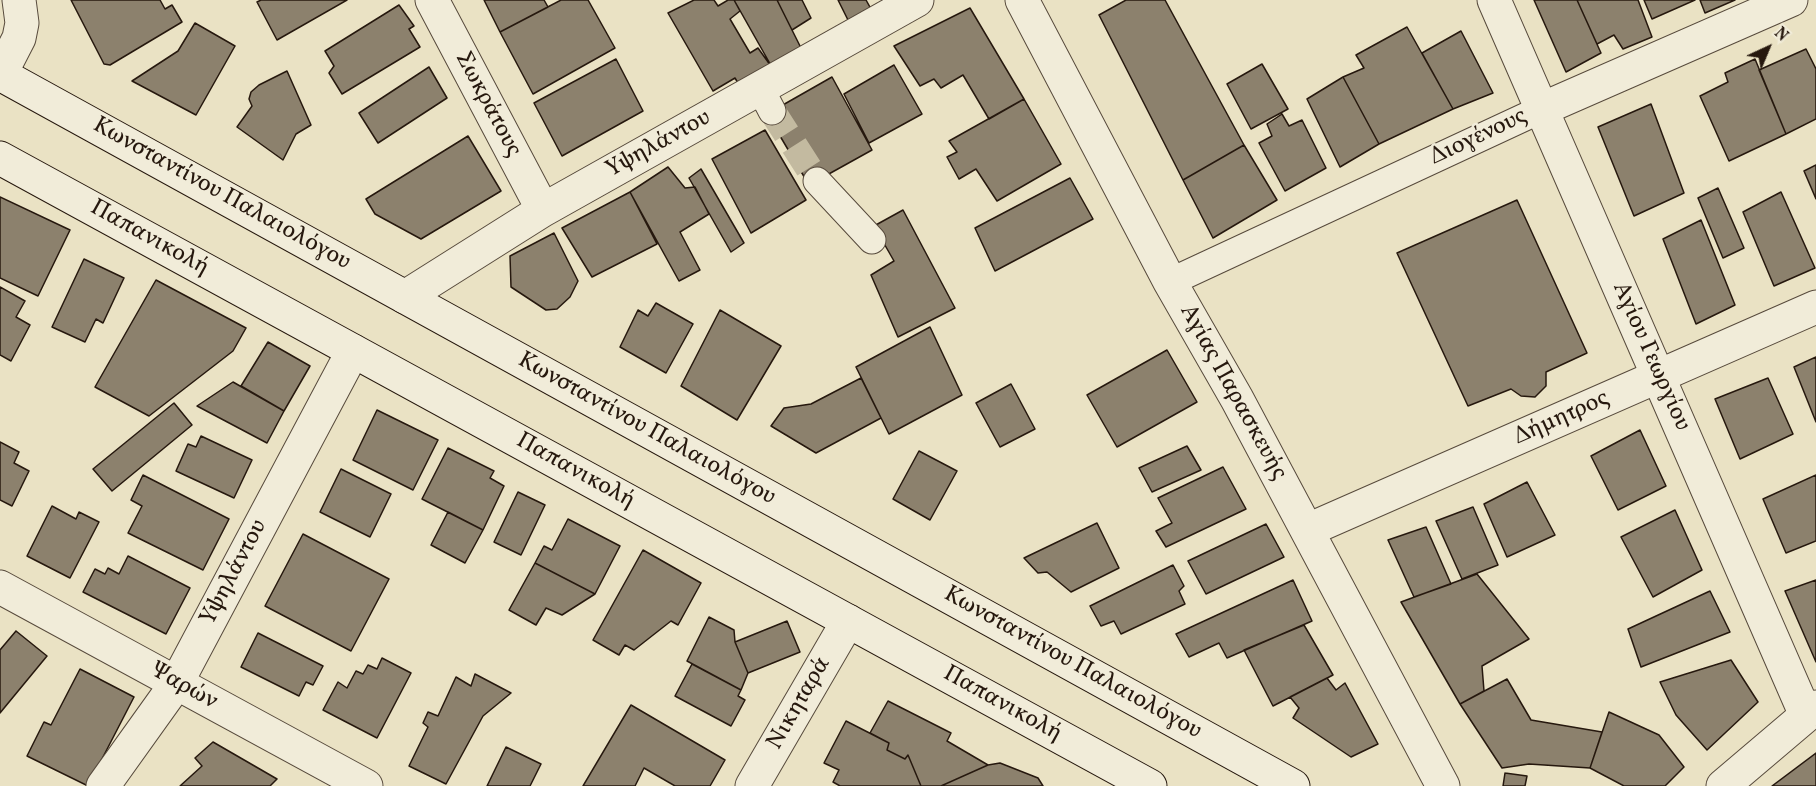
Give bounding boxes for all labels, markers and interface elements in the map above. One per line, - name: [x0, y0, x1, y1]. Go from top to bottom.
- north arrow: [1738, 18, 1798, 78]
- text: N: [1769, 23, 1792, 47]
- street label: Σωκράτους: [447, 47, 527, 163]
- street label: Διογένους: [1426, 103, 1532, 173]
- street label: Υψηλάντου: [602, 104, 716, 186]
- street label: Κωνσταντίνου Παλαιολόγου: [87, 112, 355, 278]
- street label: Παπανικολή: [84, 194, 214, 284]
- street label: Αγίου Γεωργίου: [1604, 278, 1696, 436]
- street label: Αγίας Παρασκευής: [1172, 300, 1292, 486]
- street label: Κωνσταντίνου Παλαιολόγου: [512, 347, 780, 513]
- street label: Δήμητρος: [1510, 385, 1614, 453]
- street label: Παπανικολή: [510, 427, 640, 517]
- street label: Υψηλάντου: [195, 515, 275, 631]
- street label: Κωνσταντίνου Παλαιολόγου: [938, 581, 1206, 747]
- street label: Νικηταρά: [762, 653, 838, 755]
- street label: Ψαρών: [144, 657, 222, 717]
- street label: Παπανικολή: [937, 660, 1067, 750]

